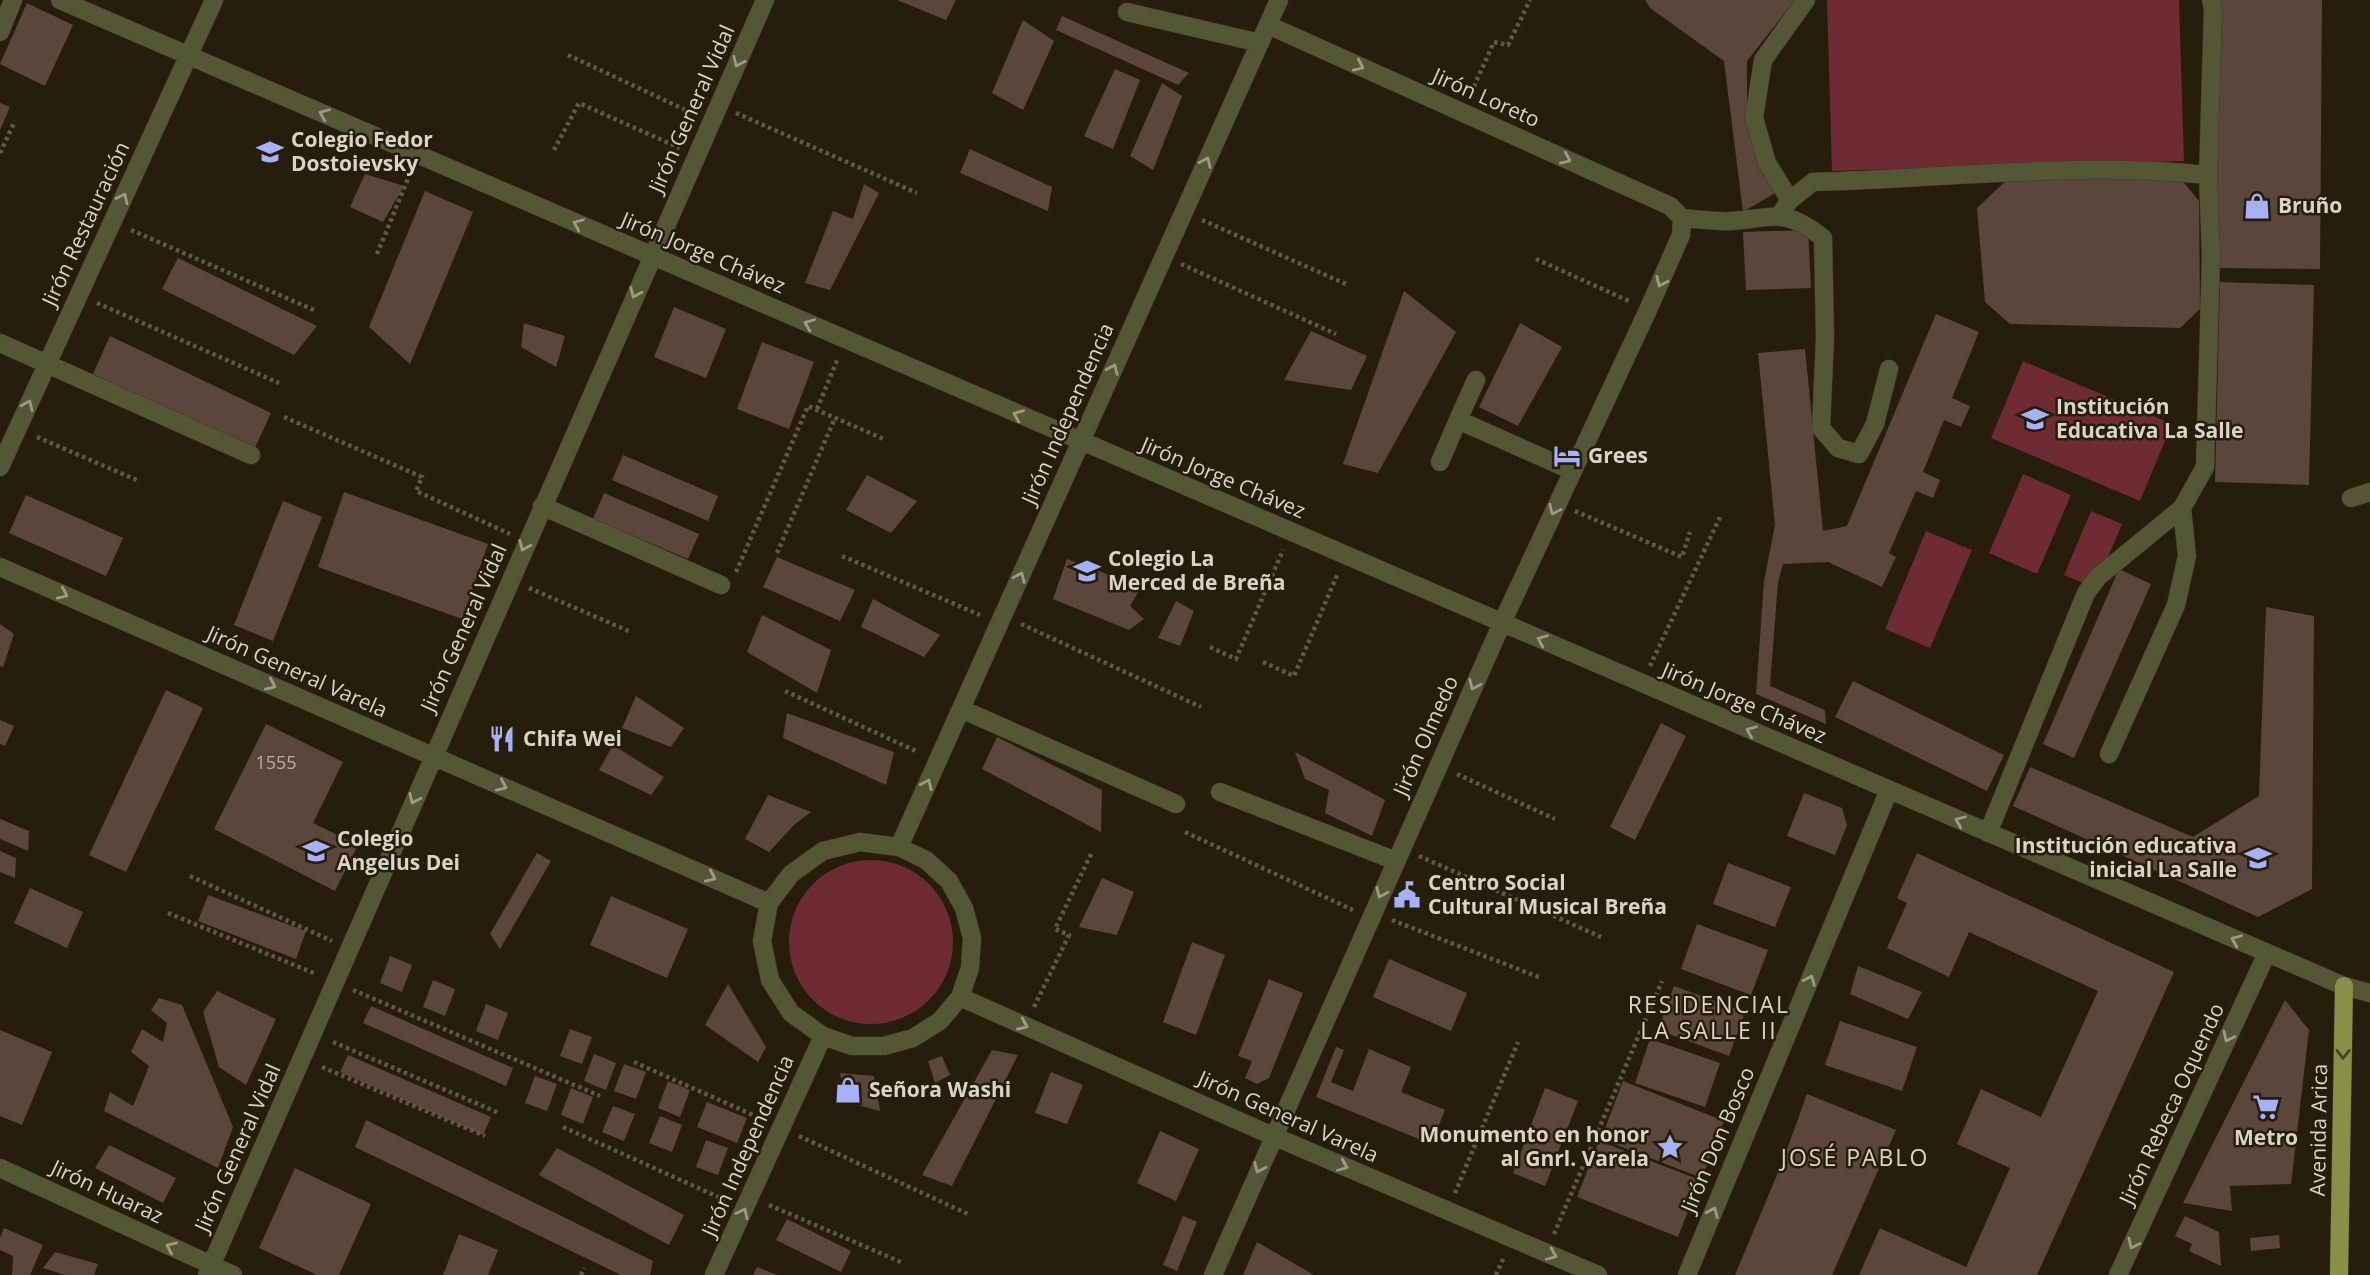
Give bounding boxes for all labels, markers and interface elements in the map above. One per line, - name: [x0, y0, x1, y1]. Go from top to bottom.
- street label: Jirón General Vidal: [641, 20, 741, 199]
- one-way arrow: [732, 56, 746, 68]
- one-way arrow: [1352, 58, 1364, 72]
- street label: Jirón Loreto: [1427, 60, 1544, 133]
- one-way arrow: [319, 108, 331, 122]
- place label: Colegio Fedor Dostoievsky: [291, 125, 433, 177]
- street label: Jirón Restauración: [34, 137, 135, 312]
- school or university icon: Colegio Fedor Dostoievsky: [255, 137, 285, 167]
- one-way arrow: [1559, 151, 1571, 165]
- one-way arrow: [1198, 157, 1212, 169]
- shop icon: Bruño: [2242, 191, 2272, 221]
- place label: Bruño: [2278, 191, 2342, 219]
- one-way arrow: [115, 193, 129, 205]
- street label: Jirón Jorge Chávez: [615, 204, 790, 299]
- one-way arrow: [573, 218, 585, 232]
- one-way arrow: [1655, 275, 1669, 287]
- one-way arrow: [629, 285, 643, 298]
- one-way arrow: [804, 318, 816, 332]
- street label: Jirón Independencia: [1014, 318, 1120, 511]
- one-way arrow: [1105, 364, 1119, 376]
- place label: Institución Educativa La Salle: [2056, 392, 2243, 444]
- one-way arrow: [20, 400, 34, 412]
- school or university icon: Institución Educativa La Salle: [2020, 404, 2050, 434]
- one-way arrow: [1013, 409, 1025, 423]
- street label: Jirón Jorge Chávez: [1135, 429, 1310, 524]
- hotel icon: Grees: [1552, 441, 1582, 471]
- place label: Grees: [1588, 441, 1648, 469]
- one-way arrow: [1548, 503, 1562, 515]
- street label: Jirón General Vidal: [413, 539, 513, 718]
- one-way arrow: [518, 539, 532, 551]
- place label: Colegio La Merced de Breña: [1108, 544, 1285, 596]
- school or university icon: Colegio La Merced de Breña: [1072, 556, 1102, 586]
- one-way arrow: [1012, 572, 1026, 584]
- one-way arrow: [56, 586, 68, 600]
- street label: Jirón General Varela: [201, 618, 392, 723]
- one-way arrow: [1536, 635, 1548, 649]
- street label: Jirón Jorge Chávez: [1656, 654, 1831, 749]
- street label: Jirón Olmedo: [1385, 671, 1464, 802]
- one-way arrow: [264, 677, 276, 691]
- one-way arrow: [1468, 678, 1482, 691]
- restaurant icon: Chifa Wei: [487, 724, 517, 754]
- place label: Chifa Wei: [523, 724, 622, 752]
- one-way arrow: [1745, 725, 1757, 739]
- house number: 1555: [255, 750, 297, 774]
- one-way arrow: [495, 778, 507, 792]
- one-way arrow: [919, 779, 933, 792]
- one-way arrow: [408, 793, 422, 805]
- one-way arrow: [1954, 815, 1967, 829]
- place label: Colegio Angelus Dei: [337, 824, 460, 876]
- place label: Institución educativa inicial La Salle: [2015, 831, 2237, 883]
- school or university icon: Colegio Angelus Dei: [301, 836, 331, 866]
- school or university icon: Institución educativa inicial La Salle: [2243, 843, 2273, 873]
- place label: Centro Social Cultural Musical Breña: [1428, 868, 1667, 920]
- one-way arrow: [703, 869, 716, 883]
- public building icon: Centro Social Cultural Musical Breña: [1392, 880, 1422, 910]
- one-way arrow: [1375, 886, 1389, 898]
- one-way arrow: [2231, 934, 2243, 948]
- one-way arrow: [1802, 974, 1816, 987]
- district label: RESIDENCIAL LA SALLE II: [1628, 988, 1790, 1046]
- street label: Jirón Rebeca Oquendo: [2111, 998, 2230, 1211]
- one-way arrow: [1015, 1017, 1028, 1031]
- one-way arrow: [2222, 1030, 2236, 1042]
- street label: Jirón Independencia: [694, 1050, 800, 1243]
- one-way arrow: [2335, 1050, 2351, 1060]
- street label: Jirón General Vidal: [187, 1059, 287, 1238]
- street label: Jirón General Varela: [1192, 1063, 1383, 1168]
- street label: Jirón Don Bosco: [1673, 1063, 1760, 1219]
- street label: Avenida Arica: [2303, 1063, 2333, 1197]
- shop icon: Señora Washi: [833, 1075, 863, 1105]
- place label: Señora Washi: [869, 1075, 1011, 1103]
- supermarket icon: Metro: [2251, 1092, 2281, 1122]
- place label: Monumento en honor al Gnrl. Varela: [1419, 1120, 1649, 1172]
- place label: Metro: [2234, 1123, 2298, 1151]
- place icon: Monumento en honor al Gnrl. Varela: [1655, 1132, 1685, 1162]
- district label: JOSÉ PABLO: [1779, 1141, 1929, 1173]
- street label: Jirón Huaraz: [45, 1152, 168, 1229]
- one-way arrow: [1336, 1157, 1348, 1171]
- one-way arrow: [1253, 1161, 1267, 1174]
- one-way arrow: [1705, 1207, 1719, 1219]
- one-way arrow: [734, 1208, 748, 1220]
- one-way arrow: [2127, 1236, 2141, 1249]
- one-way arrow: [166, 1241, 178, 1255]
- one-way arrow: [1545, 1247, 1557, 1261]

